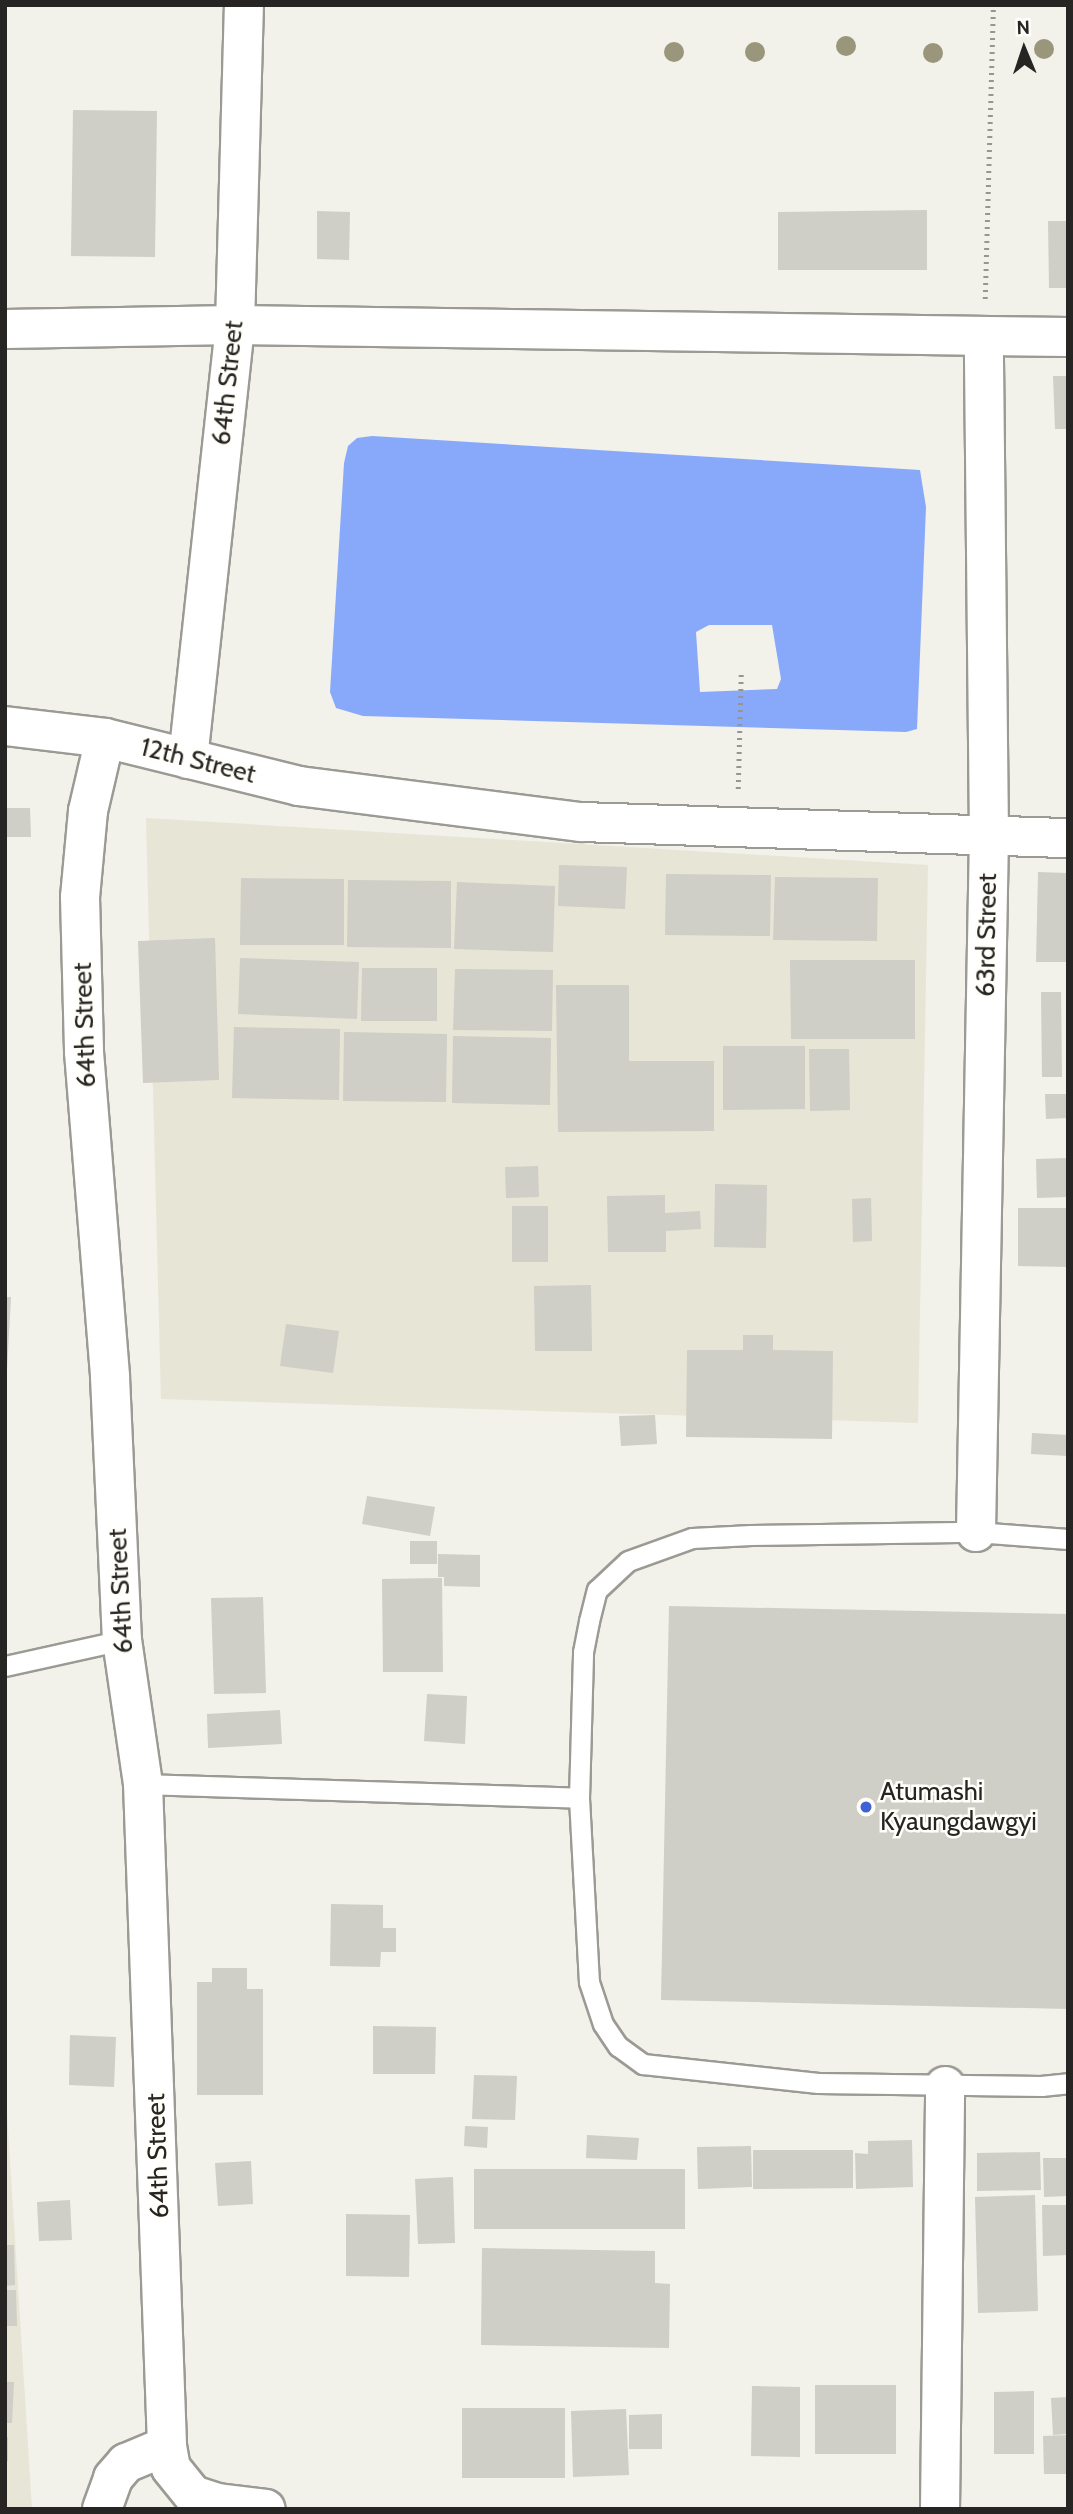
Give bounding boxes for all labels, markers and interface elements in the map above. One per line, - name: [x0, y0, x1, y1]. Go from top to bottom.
- north arrow: [989, 14, 1059, 84]
- text: N: [1016, 16, 1030, 39]
- street label: 64th Street: [206, 319, 250, 447]
- street label: 12th Street: [137, 732, 259, 790]
- street label: 63rd Street: [970, 873, 1004, 997]
- street label: 64th Street: [67, 962, 103, 1088]
- street label: 64th Street: [102, 1528, 140, 1654]
- place label: Atumashi Kyaungdawgyi: [880, 1776, 1037, 1838]
- marker: Atumashi Kyaungdawgyi: [858, 1799, 874, 1815]
- street label: 64th Street: [140, 2093, 176, 2219]

